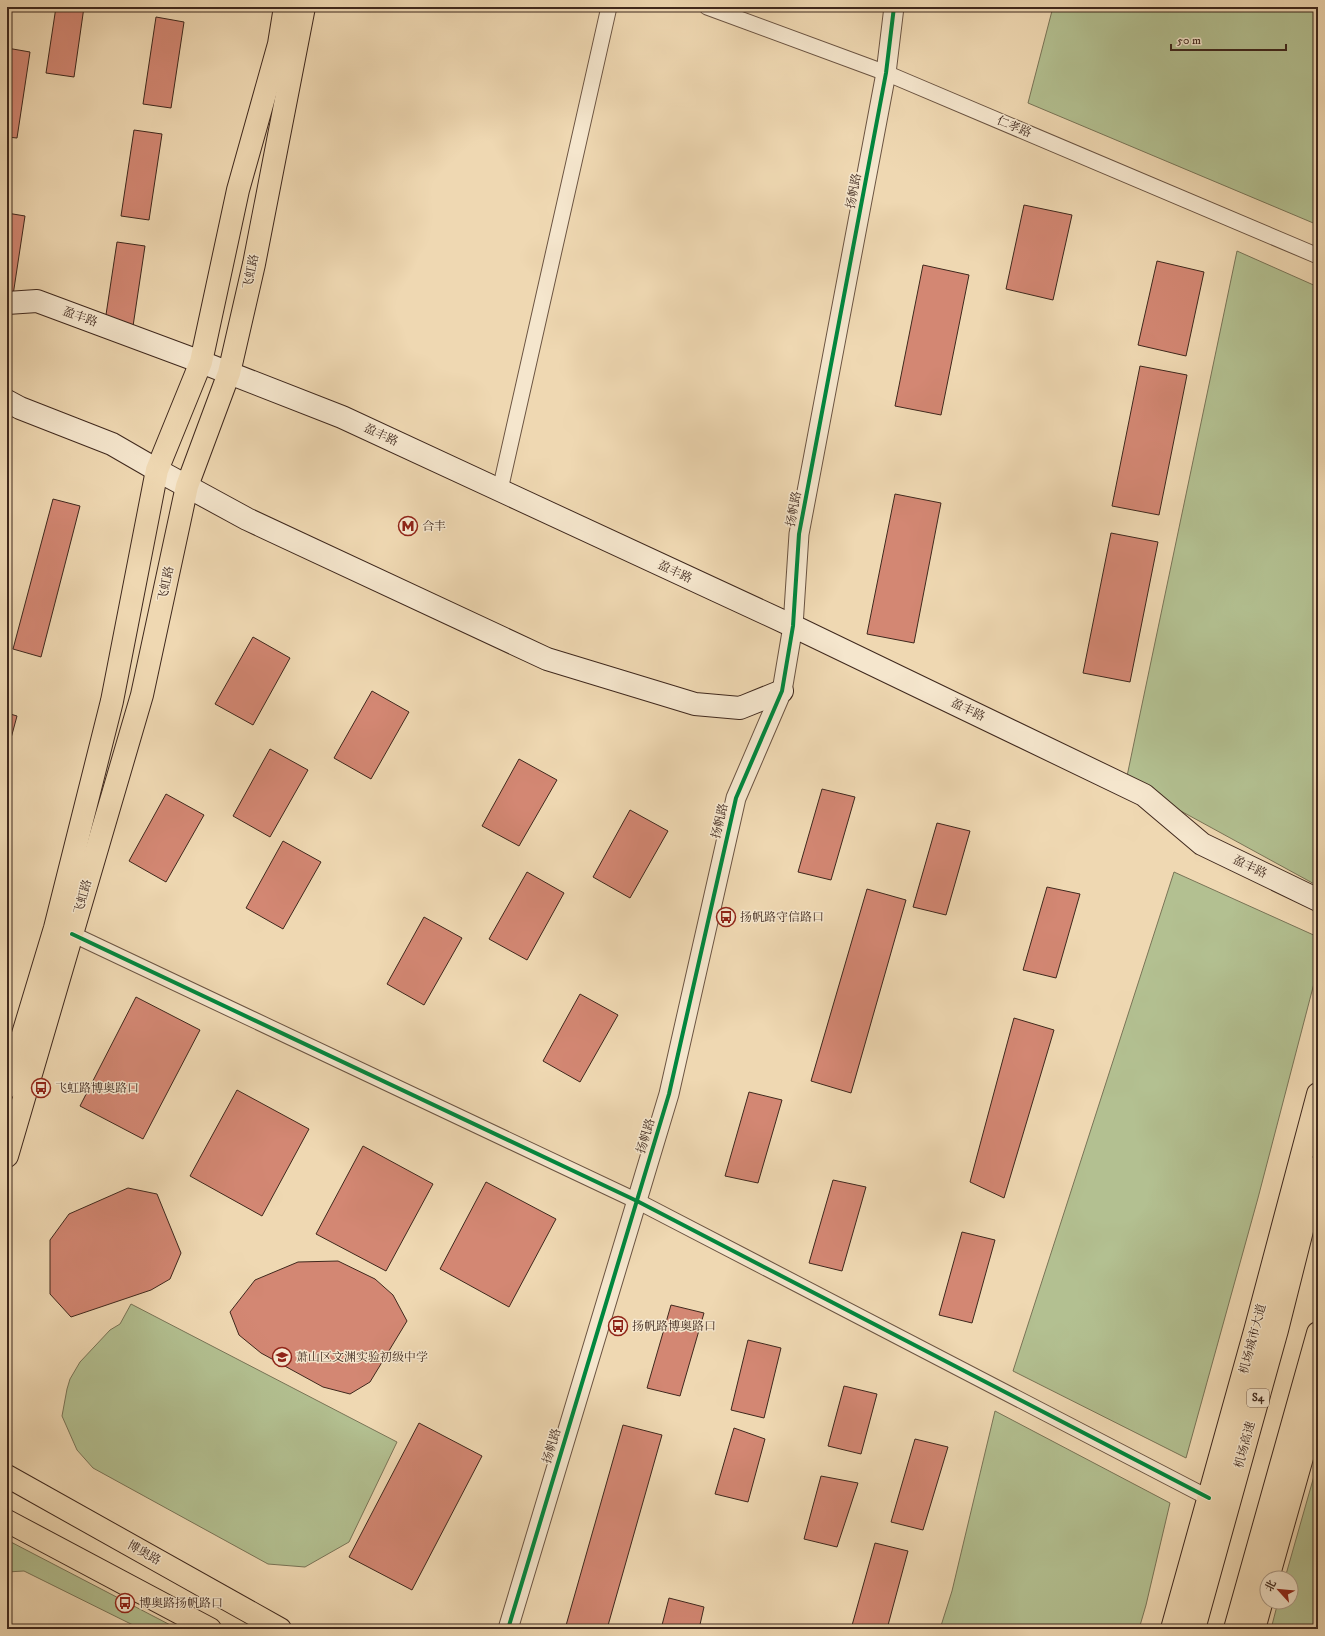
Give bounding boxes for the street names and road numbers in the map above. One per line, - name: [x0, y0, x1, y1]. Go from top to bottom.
- street label: 仁孝路: [994, 113, 1034, 141]
- street label: 扬帆路: [843, 172, 865, 210]
- street label: 飞虹路: [240, 253, 262, 291]
- street label: 盈丰路: [61, 304, 99, 330]
- street label: 盈丰路: [362, 421, 400, 449]
- street label: 扬帆路: [783, 490, 805, 528]
- street label: 盈丰路: [656, 558, 694, 586]
- street label: 飞虹路: [155, 565, 177, 603]
- street label: 盈丰路: [949, 695, 987, 725]
- street label: 扬帆路: [709, 802, 731, 840]
- street label: 盈丰路: [1231, 852, 1269, 882]
- street label: 飞虹路: [71, 878, 95, 916]
- street label: 扬帆路: [634, 1117, 658, 1155]
- street label: 机场城市大道: [1236, 1302, 1270, 1376]
- road number: S4: [1247, 1389, 1269, 1407]
- street label: 机场高速: [1232, 1420, 1258, 1470]
- street label: 扬帆路: [540, 1427, 564, 1465]
- street label: 博奥路: [125, 1538, 163, 1568]

